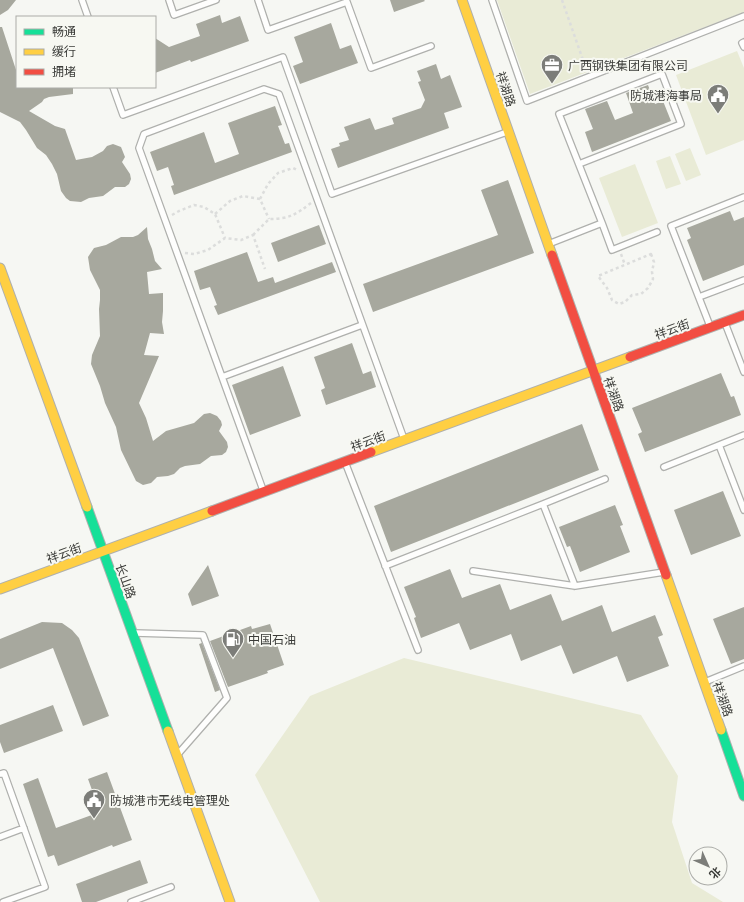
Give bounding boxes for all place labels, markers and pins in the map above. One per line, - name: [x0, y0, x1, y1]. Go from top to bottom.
- office icon: 广西钢铁集团有限公司: [539, 52, 565, 85]
- place label: 广西钢铁集团有限公司: [568, 57, 688, 74]
- public building icon: 防城港海事局: [705, 82, 731, 115]
- place label: 防城港海事局: [630, 87, 702, 104]
- fuel station icon: 中国石油: [220, 626, 246, 659]
- place label: 中国石油: [248, 631, 296, 648]
- public building icon: 防城港市无线电管理处: [81, 787, 107, 820]
- place label: 防城港市无线电管理处: [110, 792, 230, 809]

